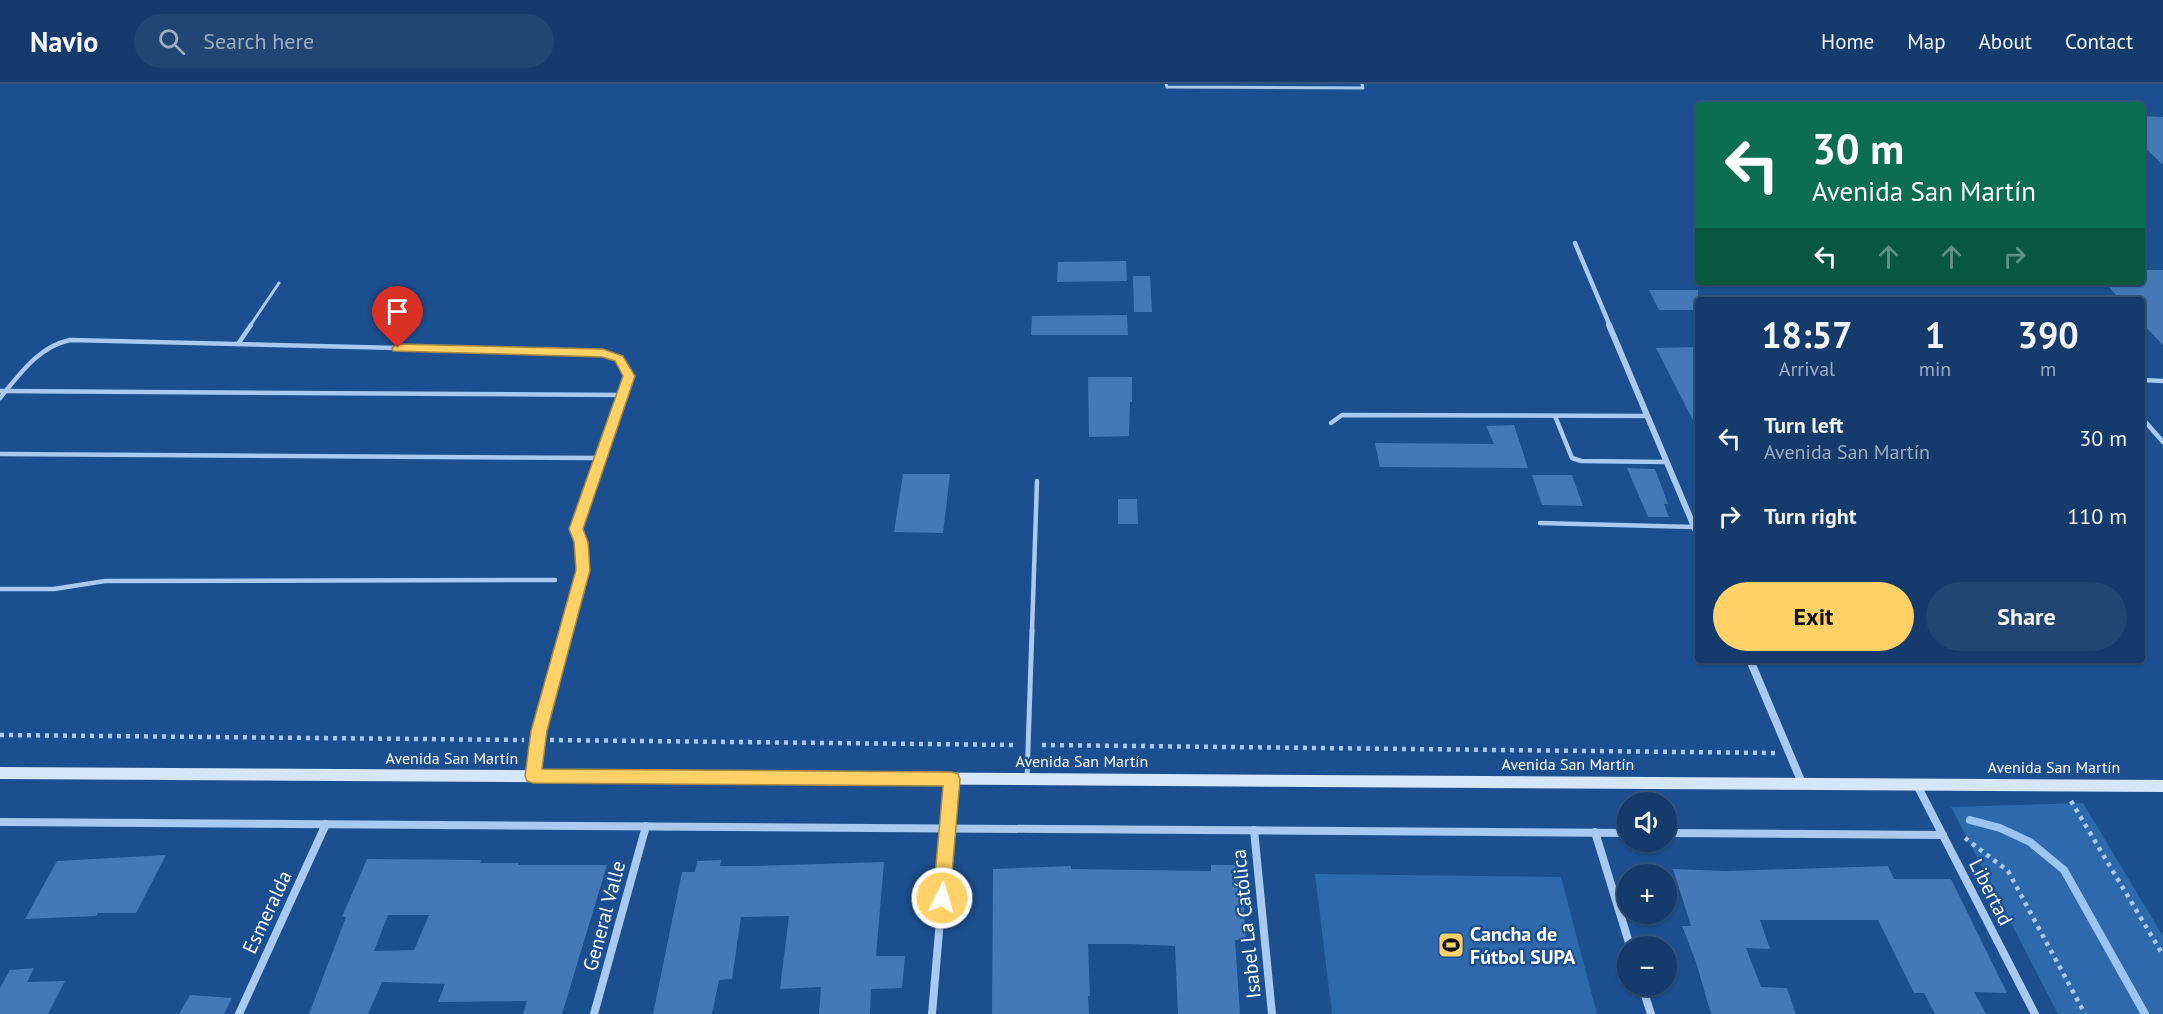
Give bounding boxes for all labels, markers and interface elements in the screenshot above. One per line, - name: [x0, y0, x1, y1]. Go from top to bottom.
- search box: [134, 14, 554, 68]
- text: Navio: [30, 23, 98, 60]
- icon: search: [155, 25, 188, 58]
- text: Search here: [203, 27, 314, 55]
- text: Home: [1821, 28, 1874, 55]
- text: Map: [1907, 28, 1946, 55]
- text: About: [1979, 28, 2032, 55]
- text: Contact: [2065, 28, 2133, 55]
- text: 30 m: [1812, 121, 1904, 176]
- icon: left: [1713, 126, 1791, 204]
- text: Avenida San Martín: [1812, 174, 2036, 208]
- icon: left: [1809, 240, 1842, 273]
- icon: ahead: [1872, 240, 1905, 273]
- icon: ahead: [1935, 240, 1968, 273]
- icon: right: [1998, 240, 2031, 273]
- pin: [372, 286, 423, 348]
- icon: arrive: [381, 295, 414, 328]
- text: 18:57: [1761, 311, 1853, 358]
- text: 1: [1925, 311, 1945, 358]
- text: 390: [2018, 311, 2079, 358]
- text: Arrival: [1779, 356, 1835, 382]
- text: min: [1919, 356, 1951, 382]
- text: m: [2040, 356, 2056, 382]
- text: Turn left: [1764, 411, 1844, 439]
- icon: left: [1713, 422, 1746, 455]
- text: 30 m: [2079, 424, 2127, 452]
- text: Avenida San Martín: [1764, 439, 1930, 465]
- icon: right: [1713, 500, 1746, 533]
- text: Turn right: [1764, 502, 1856, 530]
- text: 110 m: [2067, 502, 2127, 530]
- button: Exit: [1713, 582, 1914, 651]
- button: Share: [1926, 582, 2127, 651]
- street label: Avenida San Martín: [386, 748, 518, 768]
- street label: Avenida San Martín: [1016, 751, 1148, 771]
- street label: Avenida San Martín: [1502, 754, 1634, 774]
- street label: Avenida San Martín: [1988, 757, 2120, 777]
- map controls: [1617, 792, 1677, 996]
- button: sound: [1617, 792, 1677, 852]
- street label: Isabel La Católica: [1225, 848, 1267, 1000]
- street label: Libertad: [1963, 854, 2019, 930]
- street label: General Valle: [577, 858, 631, 974]
- button: +: [1617, 864, 1677, 924]
- street label: Esmeralda: [236, 866, 298, 958]
- position arrow: [910, 866, 974, 930]
- place label: Cancha de Fútbol SUPA: [1470, 921, 1576, 970]
- sports icon: Cancha de Fútbol SUPA: [1436, 930, 1466, 960]
- button: −: [1617, 936, 1677, 996]

